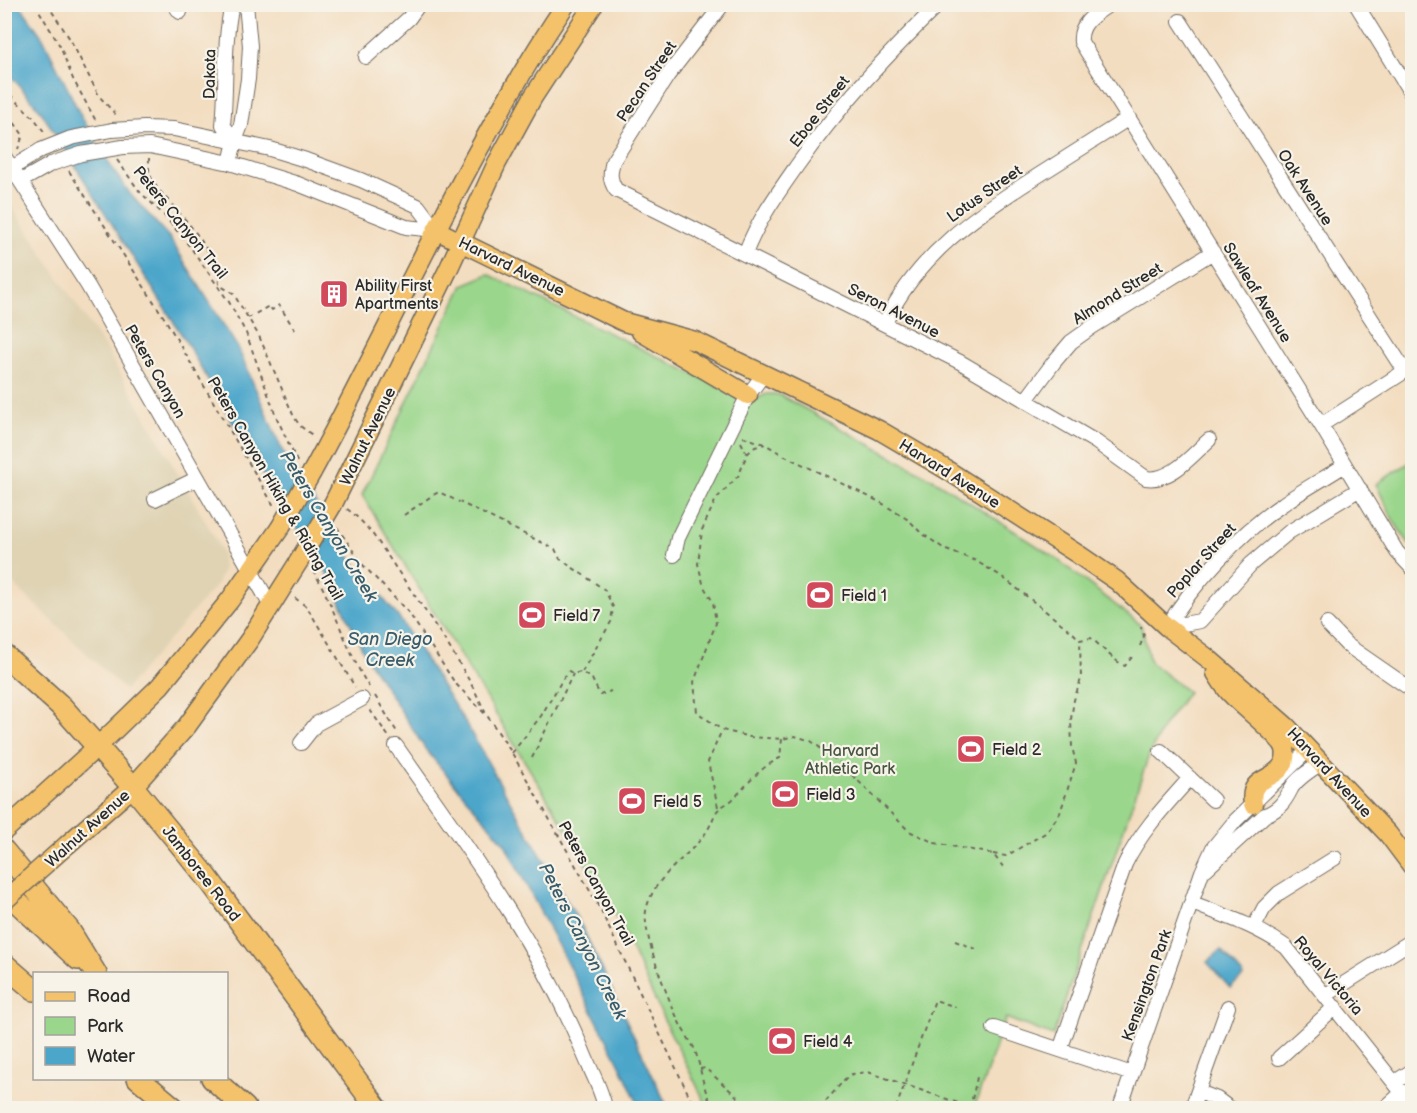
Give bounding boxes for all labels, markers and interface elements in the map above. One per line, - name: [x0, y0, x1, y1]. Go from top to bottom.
- street label: Pecan Street: [613, 38, 681, 126]
- street label: Dakota: [201, 49, 220, 99]
- street label: Eboe Street: [786, 72, 854, 152]
- street label: Oak Avenue: [1273, 146, 1337, 230]
- street label: Lotus Street: [944, 161, 1026, 227]
- street label: Peters Canyon Trail: [128, 163, 231, 283]
- street label: Harvard Avenue: [455, 233, 568, 301]
- street label: Sawleaf Avenue: [1218, 239, 1295, 347]
- street label: Almond Street: [1070, 259, 1166, 329]
- place label: Ability First Apartments: [355, 277, 438, 314]
- building icon: Ability First Apartments: [318, 278, 350, 310]
- street label: Seron Avenue: [844, 280, 943, 343]
- street label: Peters Canyon: [120, 321, 189, 422]
- street label: Peters Canyon Hiking & Riding Trail: [203, 374, 347, 604]
- street label: Walnut Avenue: [336, 384, 401, 489]
- street label: Harvard Avenue: [895, 436, 1004, 513]
- water label: Peters Canyon Creek: [275, 447, 383, 607]
- street label: Poplar Street: [1164, 520, 1241, 602]
- sports icon: Field 1: [804, 579, 836, 611]
- place label: Field 1: [841, 587, 887, 606]
- sports icon: Field 7: [516, 599, 548, 631]
- place label: Field 7: [553, 607, 600, 626]
- water label: San Diego Creek: [347, 629, 433, 671]
- street label: Harvard Avenue: [1282, 724, 1376, 822]
- sports icon: Field 2: [955, 733, 987, 765]
- place label: Field 2: [992, 741, 1042, 760]
- park label: Harvard Athletic Park: [805, 742, 895, 779]
- sports icon: Field 3: [769, 778, 801, 810]
- sports icon: Field 5: [616, 785, 648, 817]
- street label: Walnut Avenue: [42, 786, 135, 872]
- place label: Field 3: [806, 786, 856, 805]
- place label: Field 5: [653, 793, 702, 812]
- street label: Peters Canyon Trail: [554, 818, 638, 949]
- street label: Jamboree Road: [158, 822, 244, 925]
- water label: Peters Canyon Creek: [534, 860, 632, 1024]
- street label: Kensington Park: [1118, 927, 1176, 1044]
- street label: Royal Victoria: [1289, 932, 1367, 1020]
- legend: [33, 972, 228, 1080]
- text: Road: [87, 986, 131, 1007]
- text: Park: [87, 1016, 123, 1037]
- sports icon: Field 4: [766, 1025, 798, 1057]
- place label: Field 4: [803, 1033, 853, 1052]
- text: Water: [87, 1046, 135, 1067]

